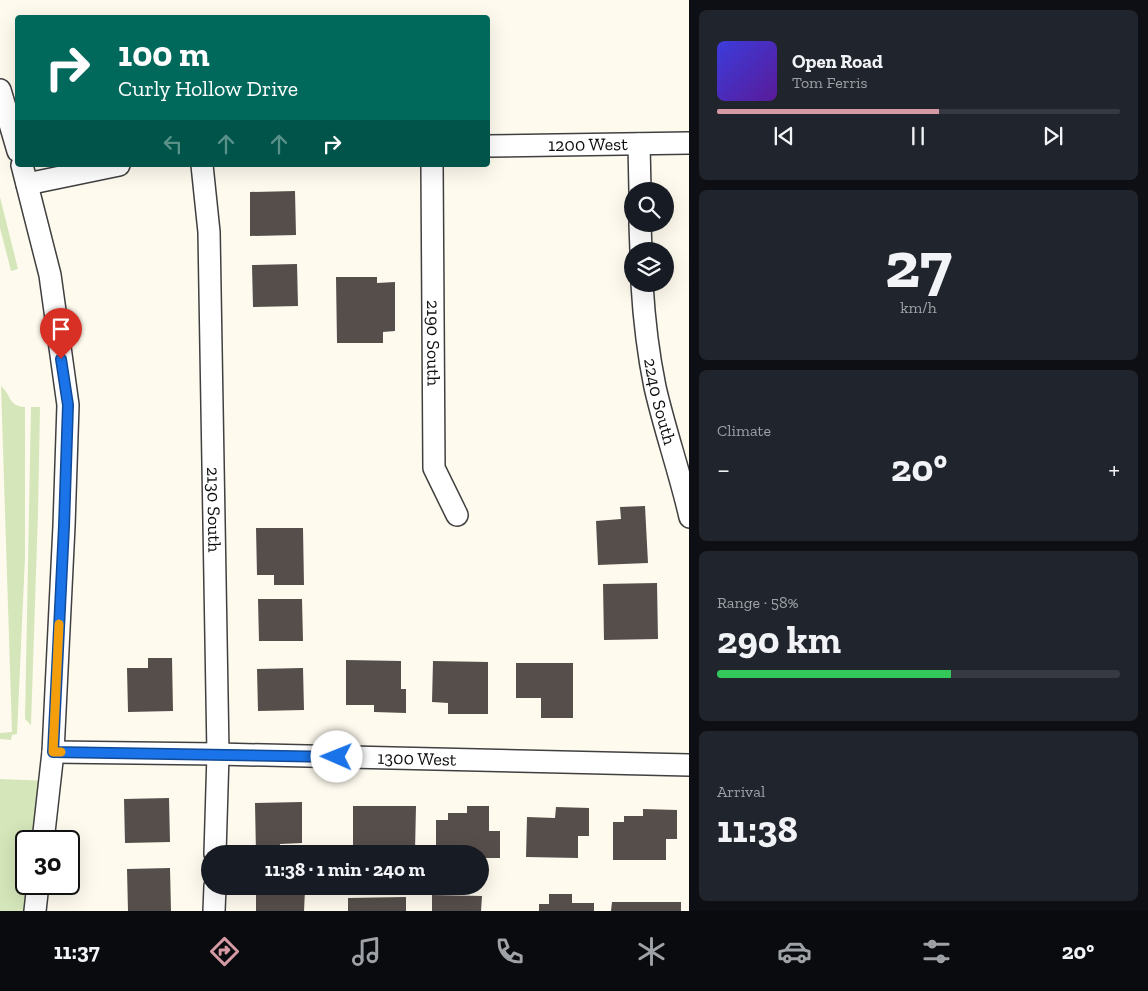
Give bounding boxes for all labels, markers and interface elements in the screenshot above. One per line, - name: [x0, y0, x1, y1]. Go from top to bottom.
- text: 100 m: [118, 33, 210, 75]
- icon: right: [35, 35, 100, 100]
- text: Open Road: [792, 50, 883, 73]
- text: Tom Ferris: [792, 73, 868, 92]
- text: Curly Hollow Drive: [118, 75, 298, 102]
- icon: previous: [770, 122, 798, 150]
- icon: pause: [904, 122, 932, 150]
- icon: next: [1039, 122, 1067, 150]
- icon: left: [159, 130, 187, 158]
- icon: ahead: [212, 130, 240, 158]
- icon: ahead: [265, 130, 293, 158]
- icon: right: [318, 130, 346, 158]
- street label: 1200 West: [548, 133, 628, 156]
- map controls: [624, 182, 674, 292]
- button: search: [624, 182, 674, 232]
- text: 27: [885, 226, 952, 304]
- button: layers: [624, 242, 674, 292]
- text: km/h: [900, 298, 937, 317]
- street label: 2190 South: [422, 300, 444, 386]
- pin: [40, 308, 82, 359]
- icon: arrive: [47, 315, 75, 343]
- street label: 2240 South: [639, 357, 681, 447]
- text: Climate: [717, 421, 771, 440]
- text: 20°: [891, 445, 947, 491]
- text: −: [717, 453, 730, 486]
- text: +: [1108, 453, 1120, 486]
- street label: 2130 South: [202, 467, 226, 552]
- text: Range · 58%: [717, 593, 799, 612]
- text: 290 km: [717, 617, 841, 663]
- position arrow: [310, 730, 362, 782]
- street label: 1300 West: [377, 747, 457, 771]
- text: Arrival: [717, 782, 765, 801]
- text: 11:38: [717, 806, 798, 852]
- speed limit sign: 30: [15, 830, 80, 895]
- text: 11:38 · 1 min · 240 m: [265, 858, 425, 881]
- icon: directions: [207, 934, 242, 969]
- icon: music: [349, 934, 384, 969]
- icon: phone: [492, 934, 527, 969]
- icon: climate: [634, 934, 669, 969]
- icon: car: [777, 934, 812, 969]
- icon: filters: [919, 934, 954, 969]
- text: 11:37: [54, 938, 100, 965]
- text: 20°: [1062, 938, 1094, 965]

